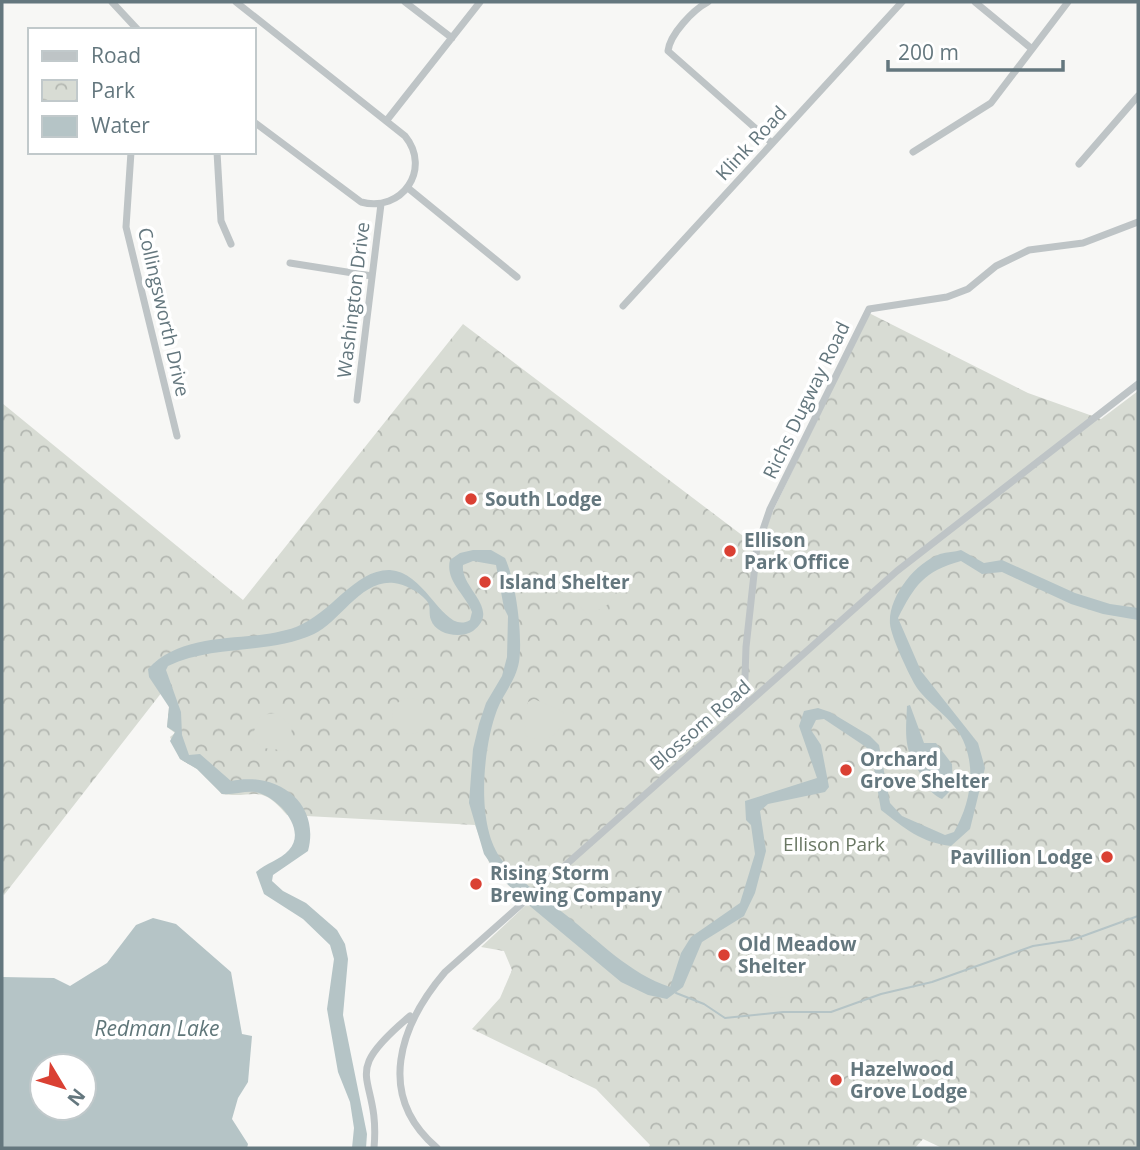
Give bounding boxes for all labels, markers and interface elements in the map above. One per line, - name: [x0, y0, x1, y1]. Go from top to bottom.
- legend: [28, 28, 256, 154]
- scale bar: [888, 28, 1063, 72]
- text: 200 m: [898, 38, 959, 66]
- text: Road: [91, 41, 141, 69]
- text: Park: [91, 76, 135, 104]
- street label: Klink Road: [710, 100, 792, 186]
- text: Water: [91, 111, 150, 139]
- street label: Washington Drive: [331, 221, 375, 379]
- street label: Collingsworth Drive: [132, 225, 196, 399]
- street label: Richs Dugway Road: [757, 317, 855, 483]
- place label: South Lodge: [485, 486, 602, 512]
- marker: South Lodge: [463, 491, 479, 507]
- place label: Ellison Park Office: [744, 527, 849, 575]
- marker: Ellison Park Office: [722, 543, 738, 559]
- place label: Island Shelter: [499, 569, 630, 595]
- marker: Island Shelter: [477, 574, 493, 590]
- street label: Blossom Road: [644, 674, 756, 776]
- place label: Orchard Grove Shelter: [860, 746, 990, 794]
- marker: Orchard Grove Shelter: [838, 762, 854, 778]
- park label: Ellison Park: [783, 831, 885, 857]
- place label: Pavillion Lodge: [950, 844, 1093, 870]
- marker: Pavillion Lodge: [1099, 849, 1115, 865]
- place label: Rising Storm Brewing Company: [490, 860, 662, 908]
- marker: Rising Storm Brewing Company: [468, 876, 484, 892]
- place label: Old Meadow Shelter: [738, 931, 857, 979]
- marker: Old Meadow Shelter: [716, 947, 732, 963]
- water label: Redman Lake: [95, 1014, 220, 1042]
- north arrow: [28, 1052, 98, 1122]
- place label: Hazelwood Grove Lodge: [850, 1056, 968, 1104]
- marker: Hazelwood Grove Lodge: [828, 1072, 844, 1088]
- text: N: [61, 1083, 91, 1112]

